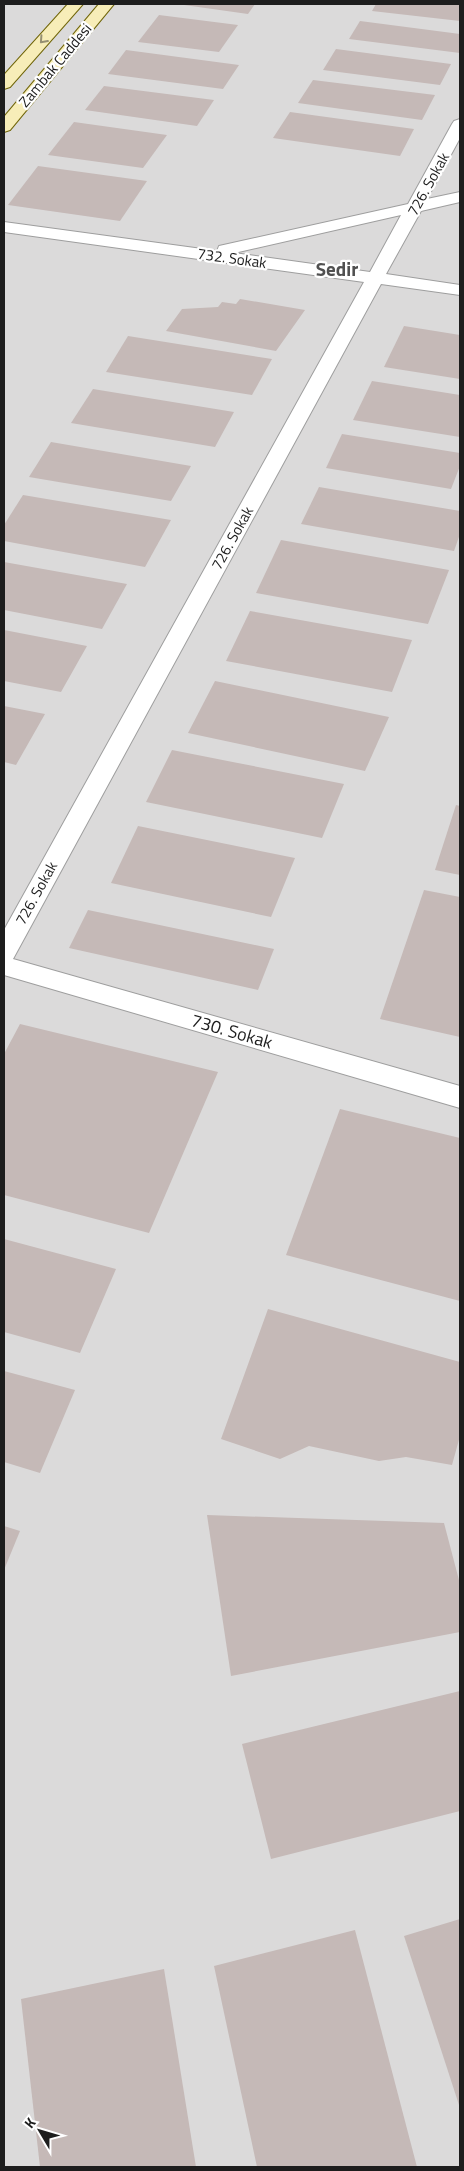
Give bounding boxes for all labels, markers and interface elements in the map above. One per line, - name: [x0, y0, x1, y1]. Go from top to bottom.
- street label: Zambak Caddesi: [13, 18, 97, 112]
- one-way arrow: [40, 35, 49, 44]
- street label: 726. Sokak: [401, 148, 455, 220]
- street label: 732. Sokak: [196, 242, 268, 274]
- district label: Sedir: [316, 254, 358, 283]
- street label: 726. Sokak: [205, 502, 259, 574]
- street label: 726. Sokak: [9, 857, 63, 929]
- street label: 730. Sokak: [188, 1007, 276, 1056]
- north arrow: [15, 2106, 65, 2156]
- text: K: [19, 2112, 41, 2132]

